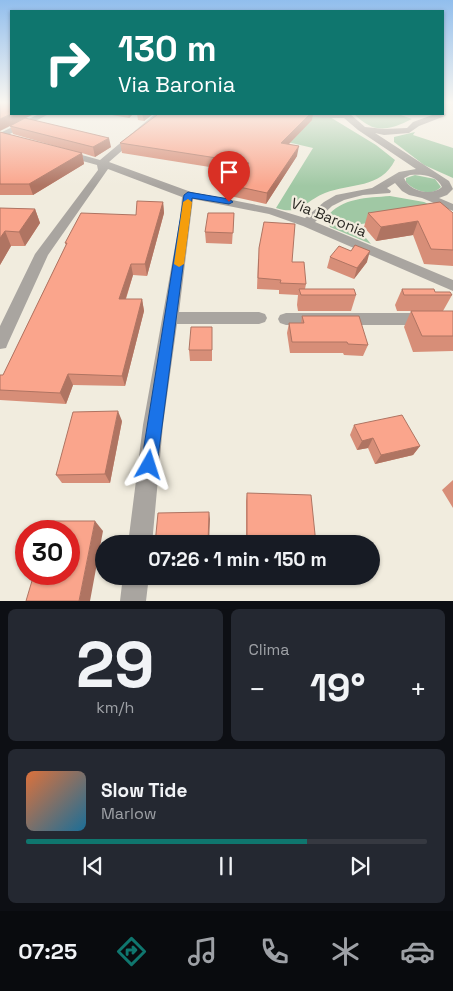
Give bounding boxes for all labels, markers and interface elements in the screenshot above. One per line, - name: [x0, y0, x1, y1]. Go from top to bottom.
- text: 130 m: [118, 27, 217, 71]
- icon: right: [35, 30, 100, 95]
- text: Via Baronia: [118, 70, 236, 98]
- pin: [208, 151, 250, 202]
- icon: arrive: [215, 158, 243, 186]
- street label: Via Baronia: [288, 193, 370, 241]
- position arrow: [122, 438, 174, 490]
- speed limit sign: 30: [15, 520, 80, 585]
- text: 07:26 · 1 min · 150 m: [148, 547, 327, 572]
- text: 29: [76, 623, 155, 706]
- text: Clima: [249, 639, 290, 660]
- text: 19°: [310, 664, 366, 712]
- text: −: [249, 671, 266, 707]
- text: +: [410, 671, 427, 707]
- text: km/h: [96, 697, 134, 718]
- text: Slow Tide: [101, 778, 187, 803]
- text: Marlow: [101, 803, 157, 824]
- icon: previous: [79, 852, 107, 880]
- icon: pause: [212, 852, 240, 880]
- icon: next: [346, 852, 374, 880]
- icon: directions: [114, 934, 149, 969]
- icon: music: [185, 934, 220, 969]
- icon: phone: [257, 934, 292, 969]
- icon: climate: [328, 934, 363, 969]
- icon: car: [400, 934, 435, 969]
- text: 07:25: [18, 937, 77, 965]

